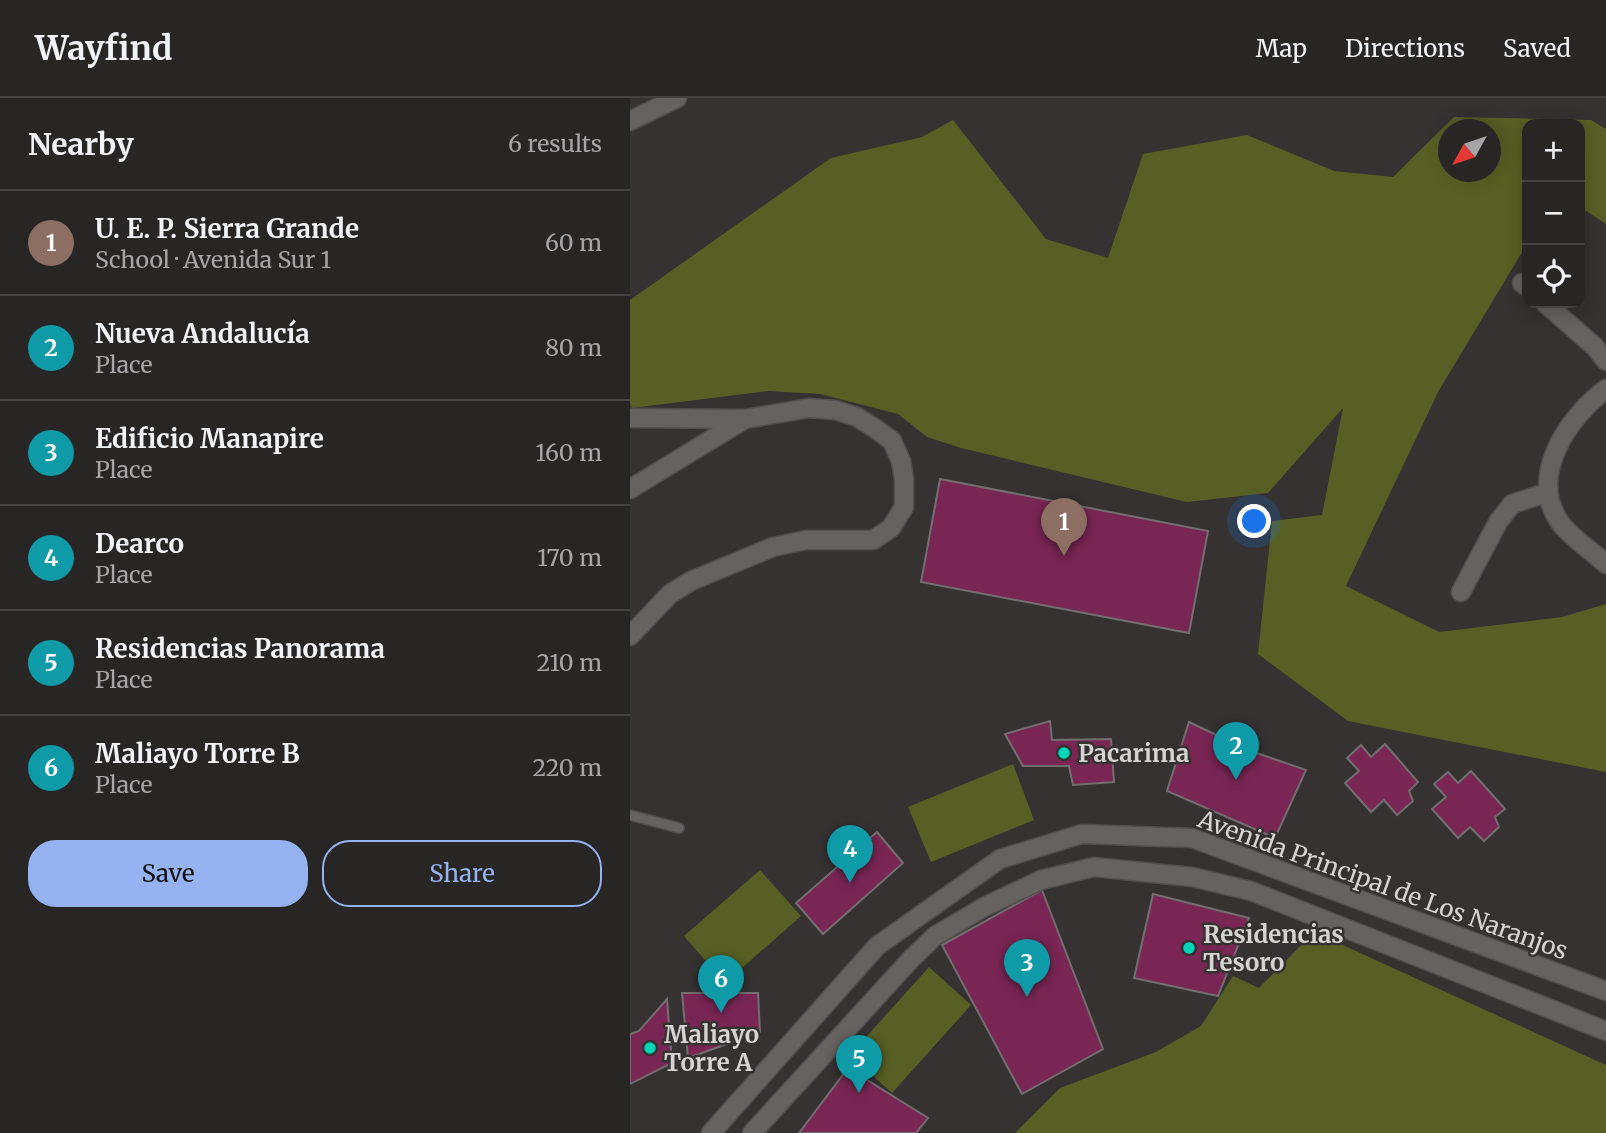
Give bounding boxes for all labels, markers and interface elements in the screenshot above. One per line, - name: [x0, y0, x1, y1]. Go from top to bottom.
- text: Wayfind: [35, 28, 172, 69]
- text: Map: [1256, 33, 1307, 64]
- text: Directions: [1345, 33, 1465, 64]
- text: Saved: [1503, 33, 1571, 64]
- north arrow: [1438, 119, 1501, 182]
- map controls: [1522, 119, 1585, 308]
- button: +: [1522, 119, 1585, 182]
- text: Nearby: [28, 125, 134, 163]
- text: 6 results: [508, 129, 602, 158]
- button: −: [1522, 182, 1585, 245]
- text: U. E. P. Sierra Grande: [95, 212, 359, 245]
- text: 1: [46, 228, 56, 257]
- text: 60 m: [545, 228, 602, 257]
- text: School · Avenida Sur 1: [95, 245, 331, 274]
- button: locate: [1522, 245, 1585, 308]
- text: Nueva Andalucía: [95, 317, 310, 350]
- text: 2: [44, 333, 58, 362]
- text: 80 m: [545, 333, 602, 362]
- text: Place: [95, 350, 152, 379]
- text: Edificio Manapire: [95, 422, 324, 455]
- text: 3: [44, 438, 58, 467]
- text: 160 m: [536, 438, 602, 467]
- text: Place: [95, 455, 152, 484]
- pin: 1: [1041, 498, 1087, 556]
- your location: [1237, 504, 1271, 538]
- text: Dearco: [95, 527, 184, 560]
- text: 4: [44, 543, 58, 572]
- text: 170 m: [537, 543, 602, 572]
- text: Place: [95, 560, 152, 589]
- text: Residencias Panorama: [95, 632, 385, 665]
- text: 5: [44, 648, 58, 677]
- text: 210 m: [537, 648, 602, 677]
- text: Place: [95, 665, 152, 694]
- pin: 2: [1213, 722, 1259, 780]
- text: Maliayo Torre B: [95, 737, 300, 770]
- place label: Pacarima: [1078, 738, 1189, 769]
- marker: Pacarima: [1056, 745, 1072, 761]
- text: 6: [44, 753, 58, 782]
- text: 220 m: [532, 753, 602, 782]
- text: Place: [95, 770, 152, 799]
- street label: Avenida Principal de Los Naranjos: [1193, 803, 1572, 966]
- pin: 4: [827, 825, 873, 883]
- button: Save: [28, 840, 308, 907]
- button: Share: [322, 840, 602, 907]
- place label: Residencias Tesoro: [1203, 919, 1344, 978]
- pin: 3: [1004, 939, 1050, 997]
- marker: Residencias Tesoro: [1181, 940, 1197, 956]
- pin: 6: [698, 955, 744, 1013]
- place label: Maliayo Torre A: [664, 1019, 759, 1078]
- pin: 5: [836, 1035, 882, 1093]
- marker: Maliayo Torre A: [642, 1040, 658, 1056]

